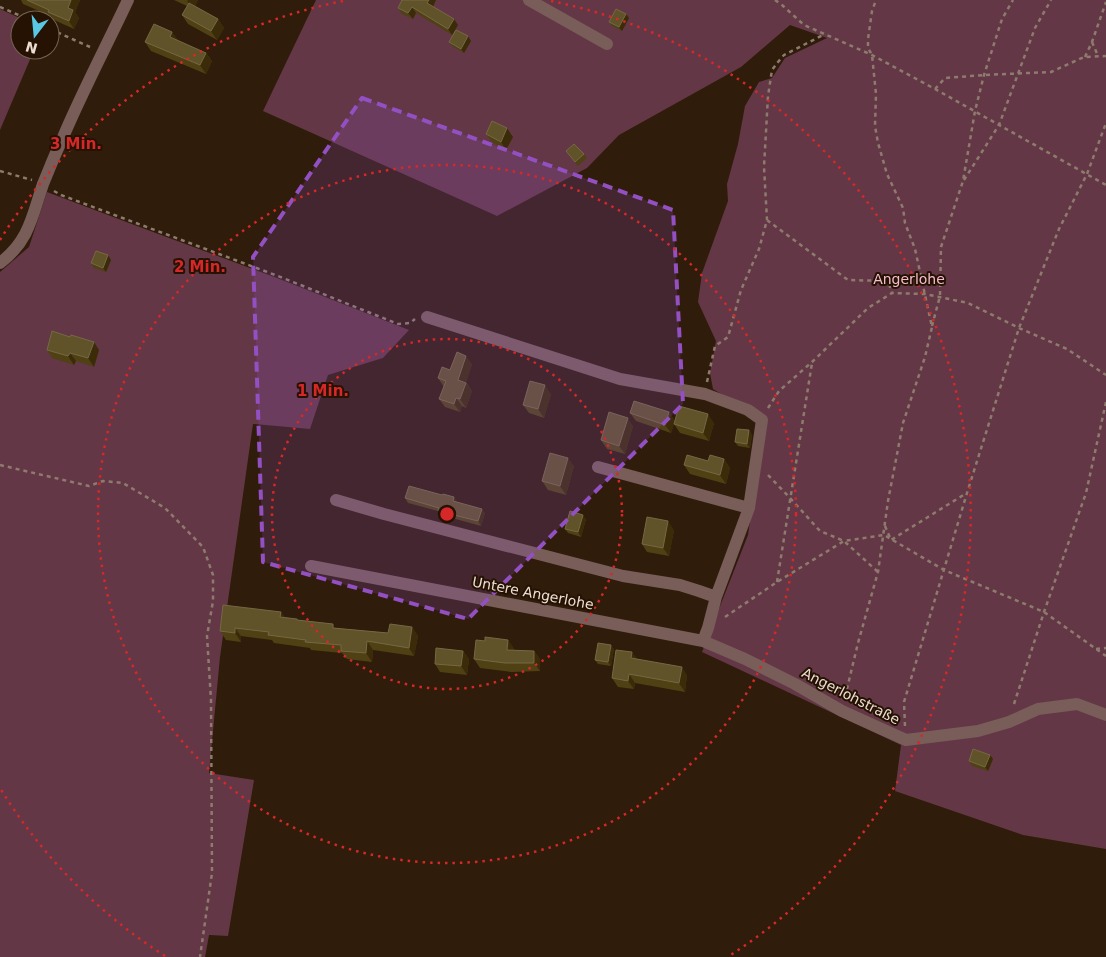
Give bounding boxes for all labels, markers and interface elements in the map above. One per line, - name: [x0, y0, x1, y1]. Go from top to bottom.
- north arrow: [10, 10, 60, 60]
- text: N: [24, 38, 39, 57]
- text: 3 Min.: [50, 135, 102, 153]
- text: 2 Min.: [174, 258, 226, 276]
- park label: Angerlohe: [873, 271, 945, 287]
- text: 1 Min.: [297, 382, 349, 400]
- centre of rings: [438, 505, 456, 523]
- street label: Untere Angerlohe: [471, 573, 595, 613]
- street label: Angerlohstraße: [799, 664, 903, 728]

